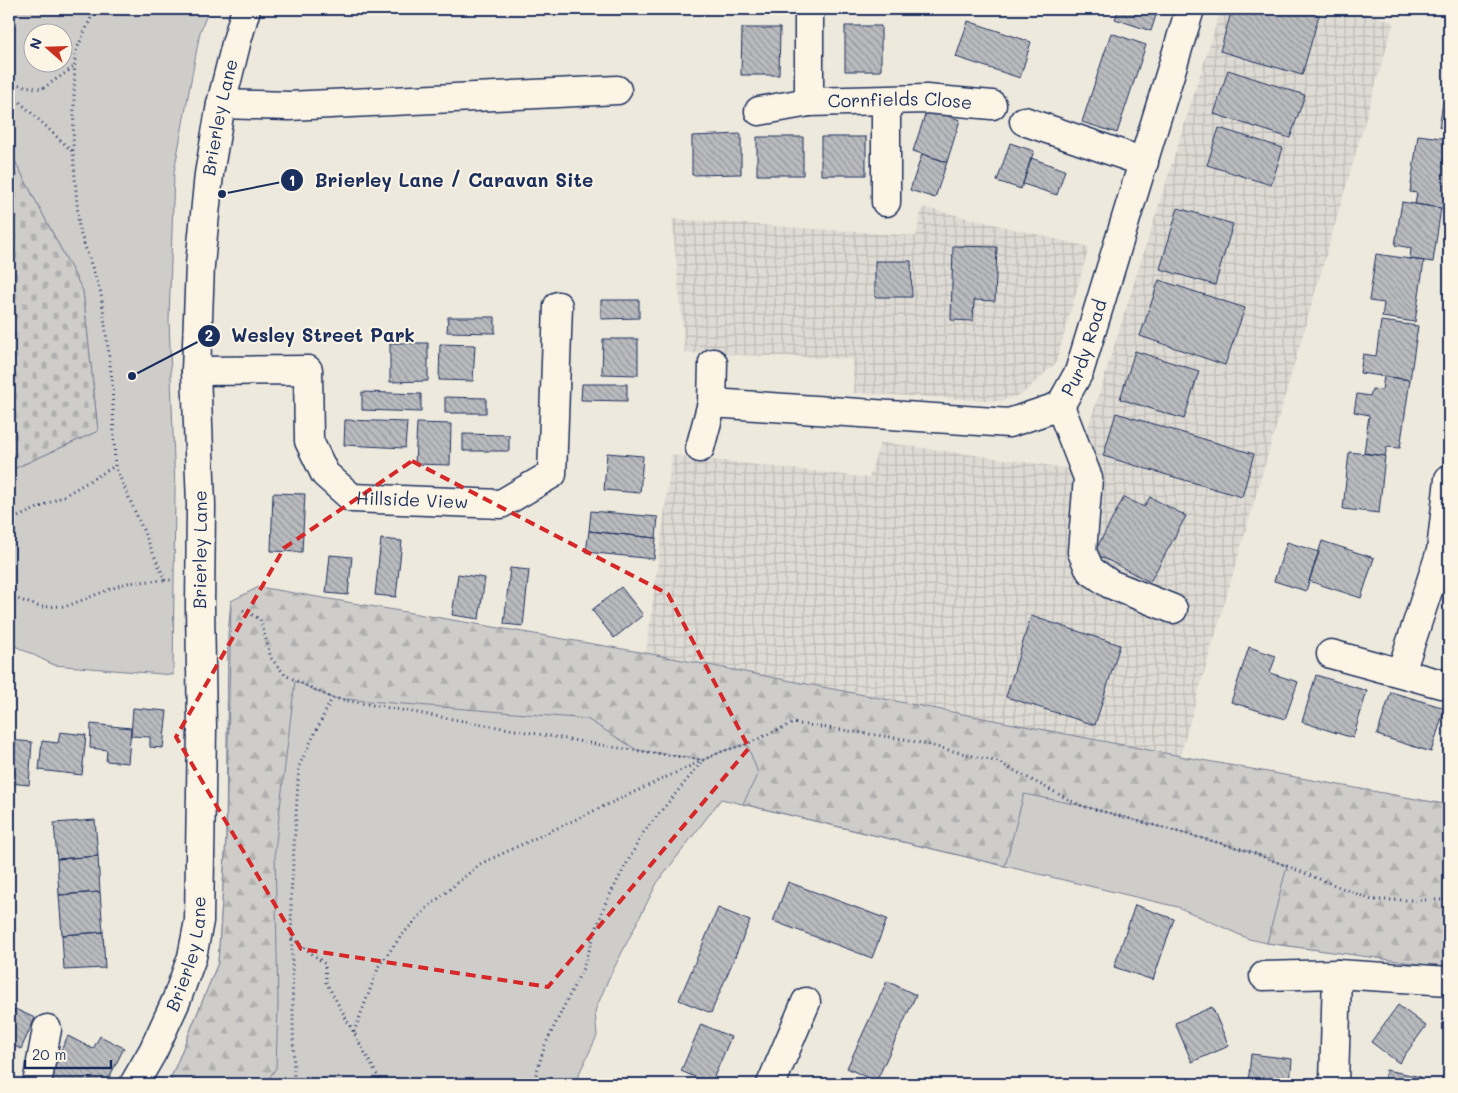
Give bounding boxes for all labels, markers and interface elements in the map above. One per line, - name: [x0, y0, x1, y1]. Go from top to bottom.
- north arrow: [22, 22, 72, 72]
- text: N: [25, 35, 46, 52]
- street label: Brierley Lane: [196, 56, 243, 177]
- street label: Cornfields Close: [827, 86, 973, 114]
- callout: Brierley Lane / Caravan Site: [279, 163, 603, 197]
- text: Brierley Lane / Caravan Site: [315, 167, 593, 192]
- text: 1: [289, 170, 295, 190]
- street label: Purdy Road: [1055, 296, 1112, 400]
- callout: Wesley Street Park: [196, 319, 425, 353]
- text: Wesley Street Park: [231, 322, 415, 347]
- text: 2: [205, 325, 213, 345]
- street label: Hillside View: [356, 485, 469, 514]
- street label: Brierley Lane: [187, 490, 212, 609]
- street label: Brierley Lane: [160, 896, 210, 1015]
- scale bar: [25, 1038, 111, 1070]
- text: 20 m: [32, 1044, 66, 1064]

